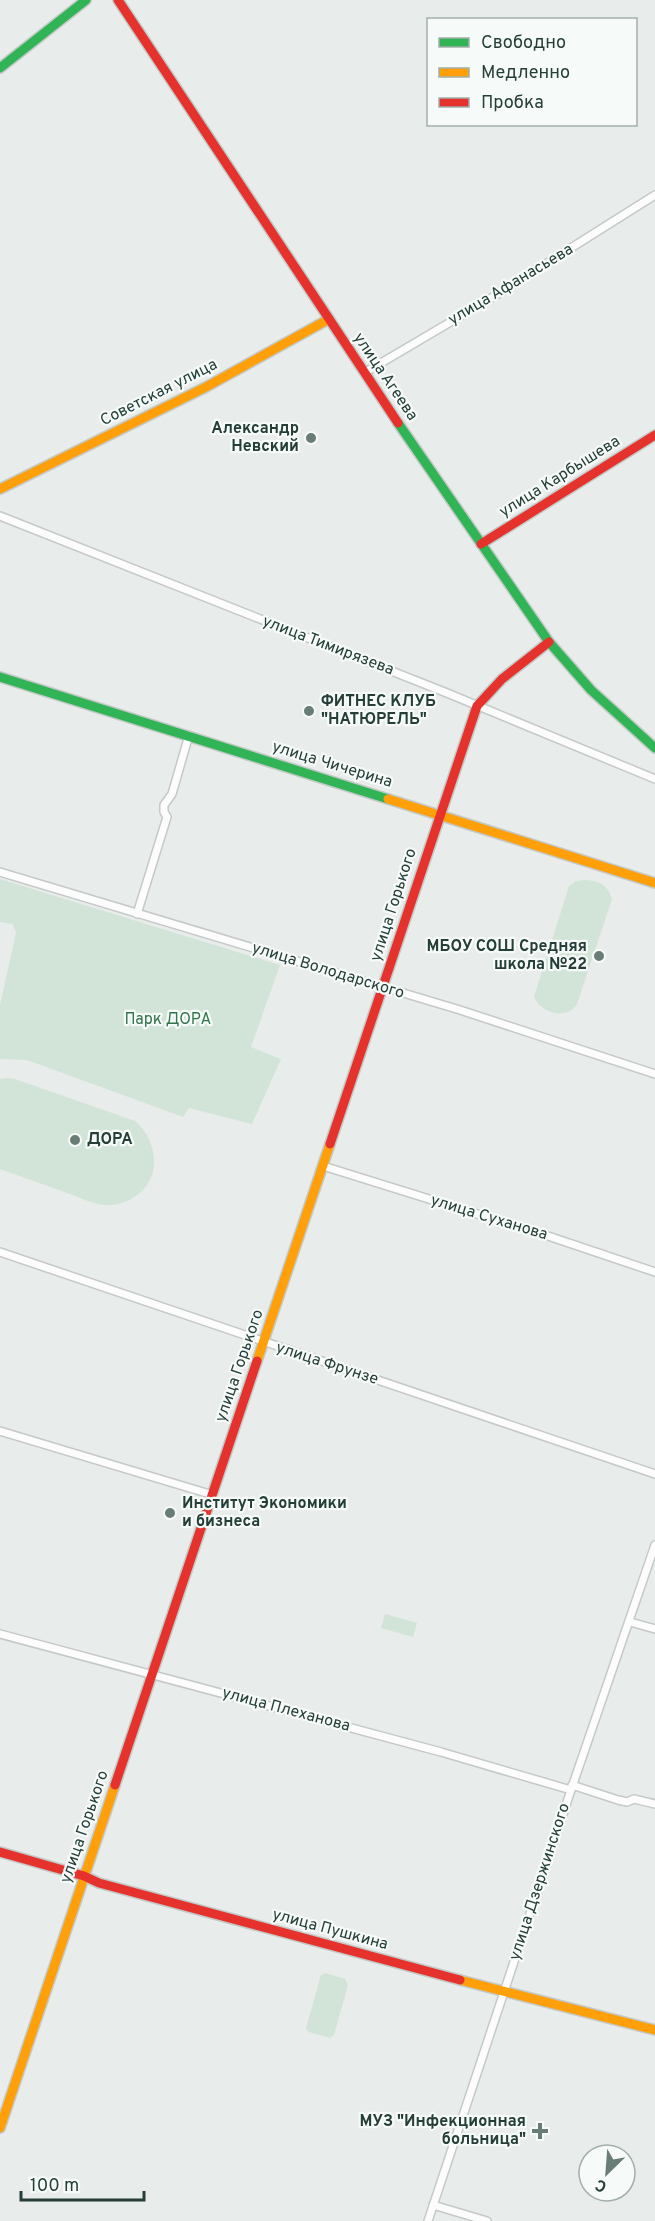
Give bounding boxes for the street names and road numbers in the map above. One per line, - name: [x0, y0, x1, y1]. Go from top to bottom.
- street label: улица Афанасьева: [445, 240, 577, 330]
- street label: улица Агеева: [348, 329, 422, 425]
- street label: Советская улица: [97, 355, 221, 431]
- street label: улица Карбышева: [496, 432, 624, 522]
- street label: улица Тимирязева: [259, 612, 397, 680]
- street label: улица Чичерина: [269, 737, 395, 793]
- street label: улица Горького: [366, 846, 422, 964]
- street label: улица Володарского: [249, 938, 407, 1004]
- street label: улица Суханова: [428, 1191, 550, 1245]
- street label: улица Горького: [211, 1307, 269, 1425]
- street label: улица Фрунзе: [273, 1338, 381, 1390]
- street label: улица Плеханова: [220, 1683, 352, 1737]
- street label: улица Горького: [56, 1768, 114, 1886]
- street label: улица Дзержинского: [505, 1801, 575, 1963]
- street label: улица Пушкина: [270, 1905, 390, 1955]

